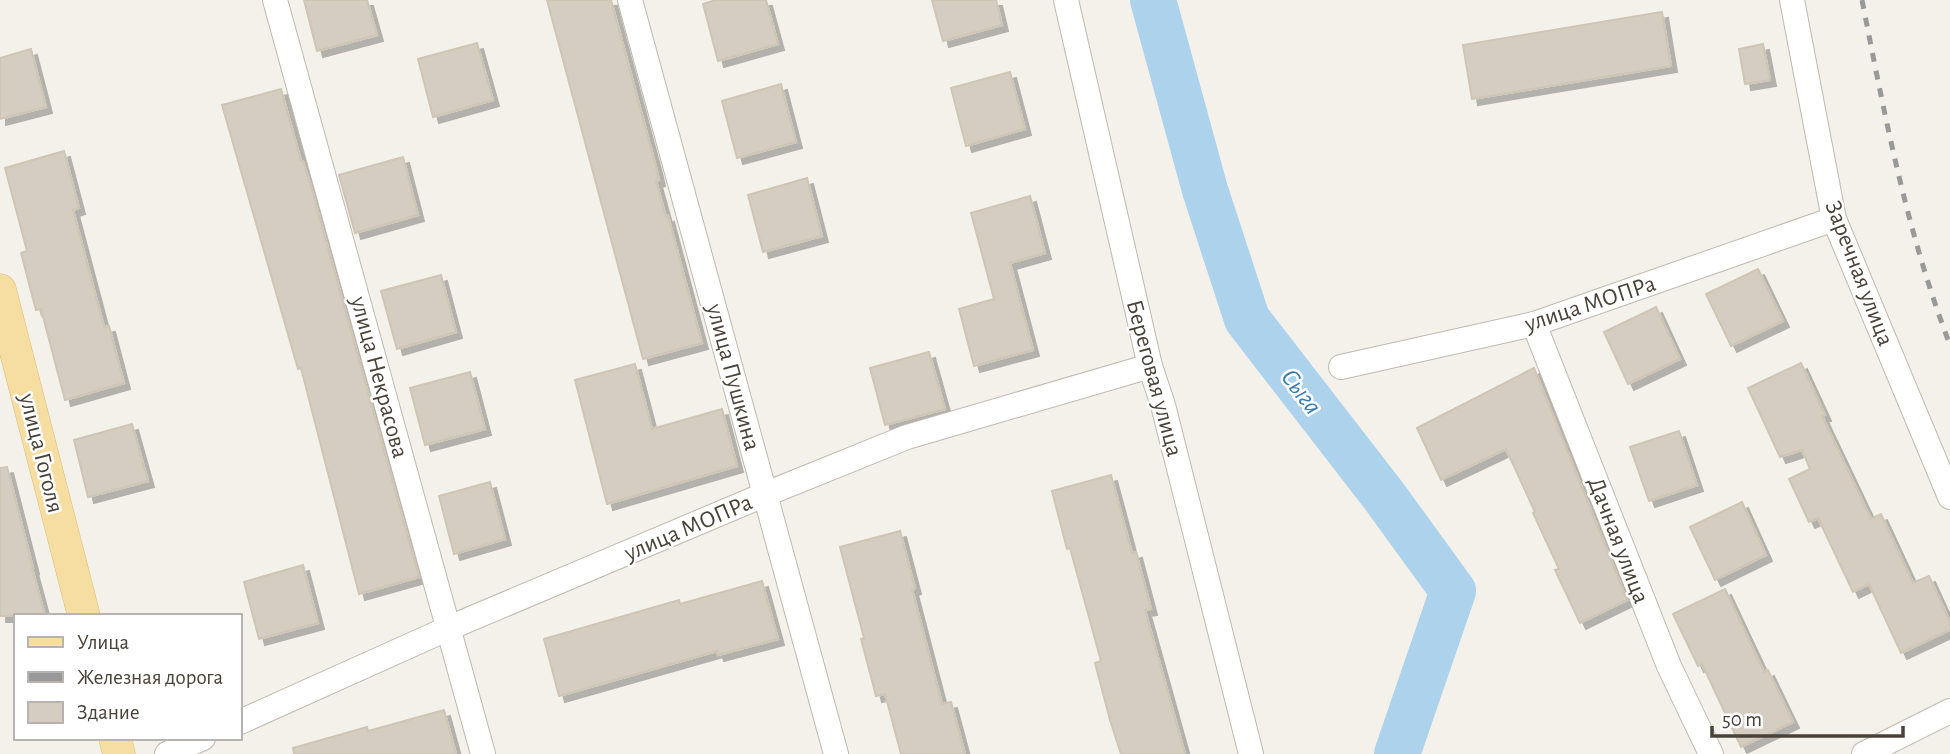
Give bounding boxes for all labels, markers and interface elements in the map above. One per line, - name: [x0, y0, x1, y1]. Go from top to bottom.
- street label: Заречная улица: [1820, 198, 1898, 349]
- street label: улица МОПРа: [1521, 272, 1659, 337]
- street label: улица Некрасова: [346, 293, 412, 461]
- street label: Береговая улица: [1122, 297, 1187, 459]
- street label: улица Пушкина: [702, 300, 764, 453]
- water label: Сыга: [1276, 364, 1326, 419]
- street label: улица Гоголя: [14, 390, 67, 515]
- street label: Дачная улица: [1583, 474, 1653, 607]
- street label: улица МОПРа: [620, 490, 756, 566]
- legend: [14, 614, 242, 740]
- text: Улица: [77, 632, 130, 653]
- text: Железная дорога: [77, 667, 224, 688]
- scale bar: [1712, 694, 1903, 738]
- text: Здание: [77, 702, 140, 723]
- text: 50 m: [1722, 709, 1762, 730]

